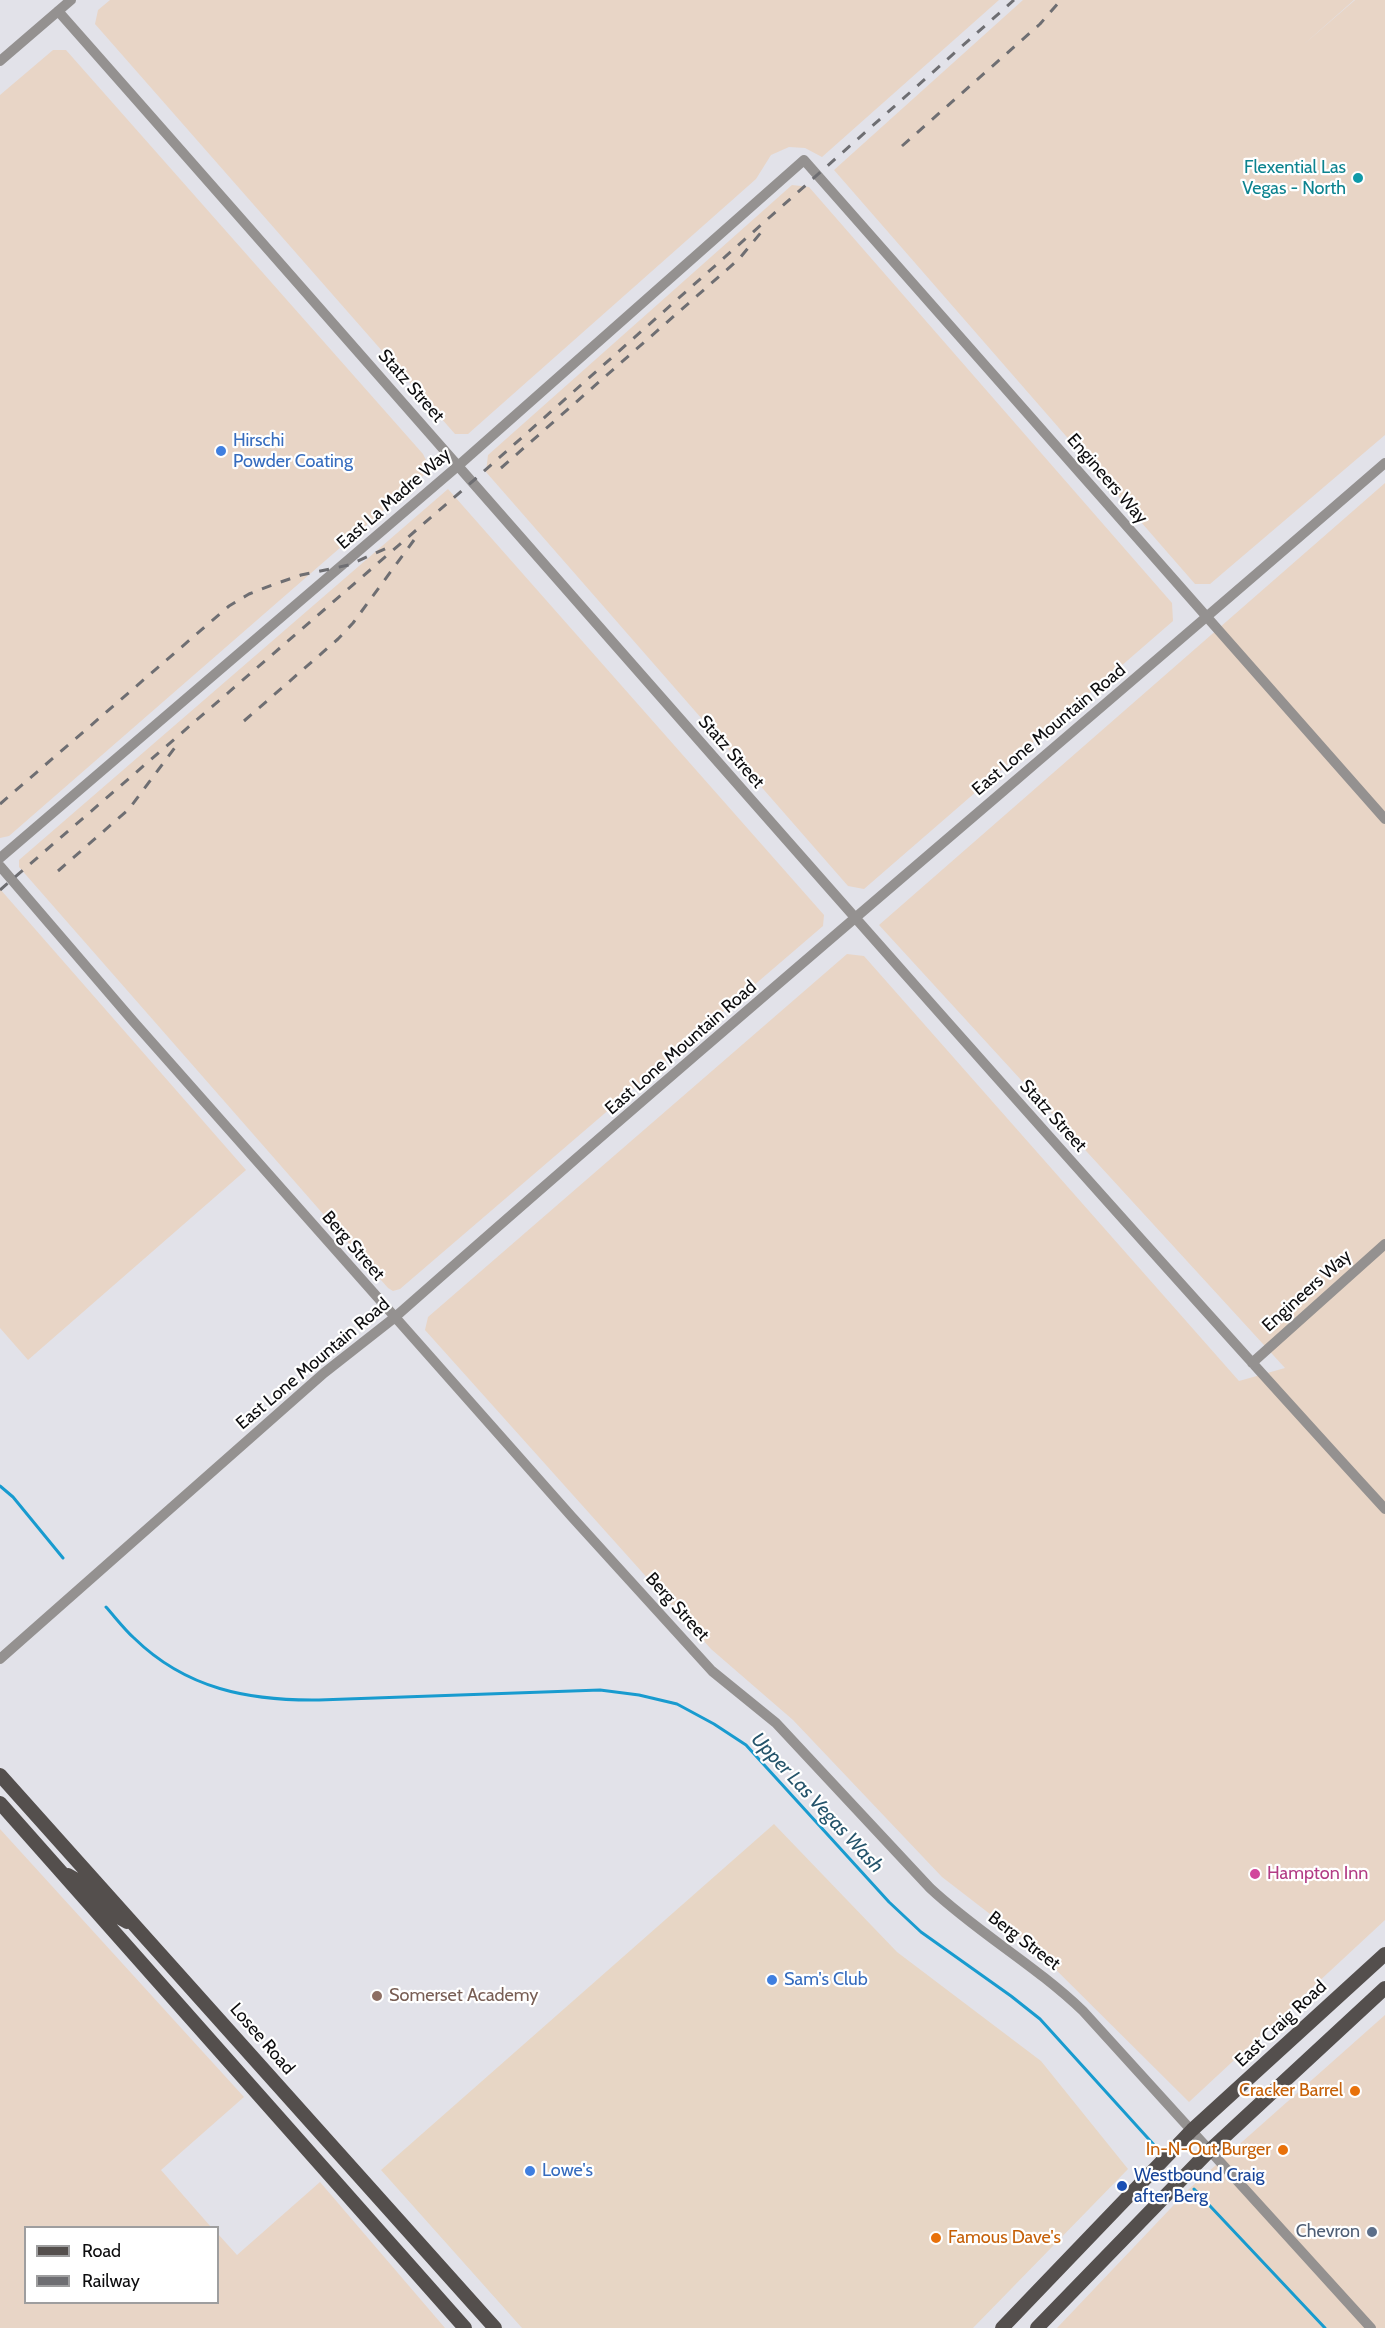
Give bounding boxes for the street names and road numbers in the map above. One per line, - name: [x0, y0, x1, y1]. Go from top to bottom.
- street label: Statz Street: [373, 345, 449, 427]
- street label: Engineers Way: [1062, 430, 1152, 528]
- street label: East La Madre Way: [333, 444, 455, 554]
- street label: East Lone Mountain Road: [968, 660, 1130, 800]
- street label: Statz Street: [693, 711, 769, 793]
- street label: East Lone Mountain Road: [601, 976, 761, 1120]
- street label: Statz Street: [1015, 1075, 1091, 1157]
- street label: Berg Street: [317, 1207, 389, 1285]
- street label: Engineers Way: [1258, 1245, 1356, 1337]
- street label: East Lone Mountain Road: [232, 1294, 394, 1434]
- street label: Berg Street: [641, 1568, 713, 1646]
- street label: Berg Street: [984, 1907, 1064, 1975]
- street label: East Craig Road: [1231, 1976, 1331, 2072]
- street label: Losee Road: [225, 1999, 299, 2079]

